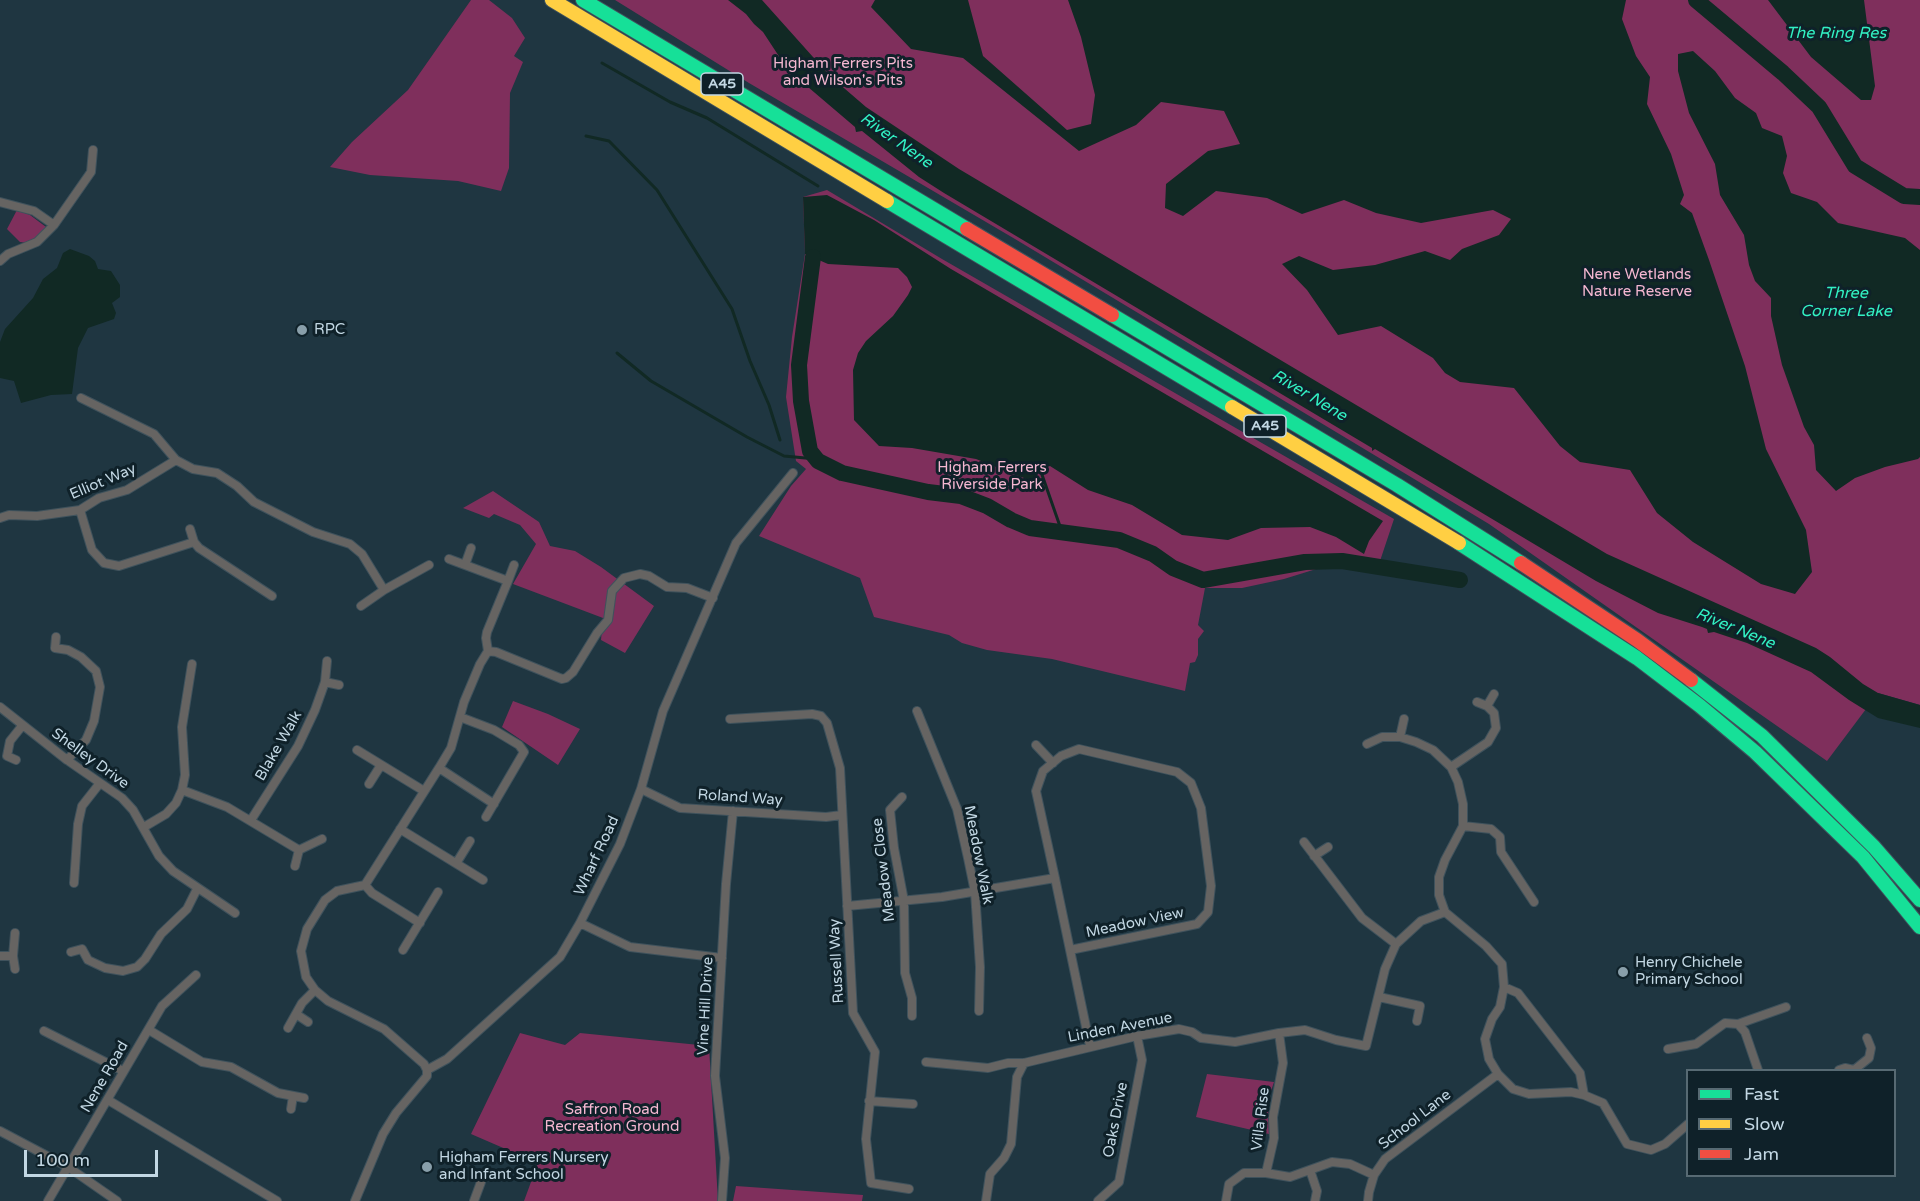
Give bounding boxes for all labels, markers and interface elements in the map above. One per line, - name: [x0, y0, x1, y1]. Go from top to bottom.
- water label: The Ring Res: [1786, 24, 1886, 44]
- park label: Higham Ferrers Pits and Wilson's Pits: [773, 55, 913, 90]
- road number: A45: [701, 73, 743, 95]
- water label: River Nene: [856, 109, 936, 173]
- park label: Nene Wetlands Nature Reserve: [1582, 266, 1692, 301]
- water label: Three Corner Lake: [1800, 284, 1892, 322]
- place label: RPC: [314, 321, 345, 339]
- marker: RPC: [295, 323, 309, 337]
- water label: River Nene: [1268, 366, 1350, 426]
- road number: A45: [1244, 415, 1286, 437]
- park label: Higham Ferrers Riverside Park: [937, 459, 1047, 494]
- street label: Elliot Way: [67, 460, 139, 504]
- water label: River Nene: [1693, 604, 1777, 654]
- street label: Blake Walk: [252, 708, 306, 784]
- street label: Shelley Drive: [48, 725, 132, 793]
- street label: Roland Way: [697, 786, 783, 810]
- street label: Meadow Walk: [960, 804, 996, 906]
- street label: Wharf Road: [571, 813, 623, 899]
- street label: Meadow Close: [869, 817, 899, 923]
- street label: Meadow View: [1084, 904, 1186, 942]
- street label: Russell Way: [826, 918, 848, 1004]
- place label: Henry Chichele Primary School: [1635, 954, 1743, 989]
- street label: Vine Hill Drive: [694, 956, 718, 1056]
- marker: Henry Chichele Primary School: [1616, 965, 1630, 979]
- street label: Linden Avenue: [1066, 1009, 1174, 1047]
- street label: Nene Road: [77, 1038, 133, 1116]
- legend: [1686, 1069, 1896, 1177]
- street label: Oaks Drive: [1100, 1081, 1132, 1159]
- text: Fast: [1744, 1083, 1779, 1105]
- street label: Villa Rise: [1248, 1086, 1274, 1152]
- street label: School Lane: [1375, 1086, 1455, 1154]
- park label: Saffron Road Recreation Ground: [545, 1101, 679, 1136]
- text: Slow: [1744, 1113, 1785, 1135]
- scale bar: [27, 1138, 160, 1176]
- text: Jam: [1744, 1143, 1779, 1165]
- text: 100 m: [35, 1149, 90, 1171]
- place label: Higham Ferrers Nursery and Infant School: [439, 1149, 608, 1184]
- marker: Higham Ferrers Nursery and Infant School: [420, 1160, 434, 1174]

